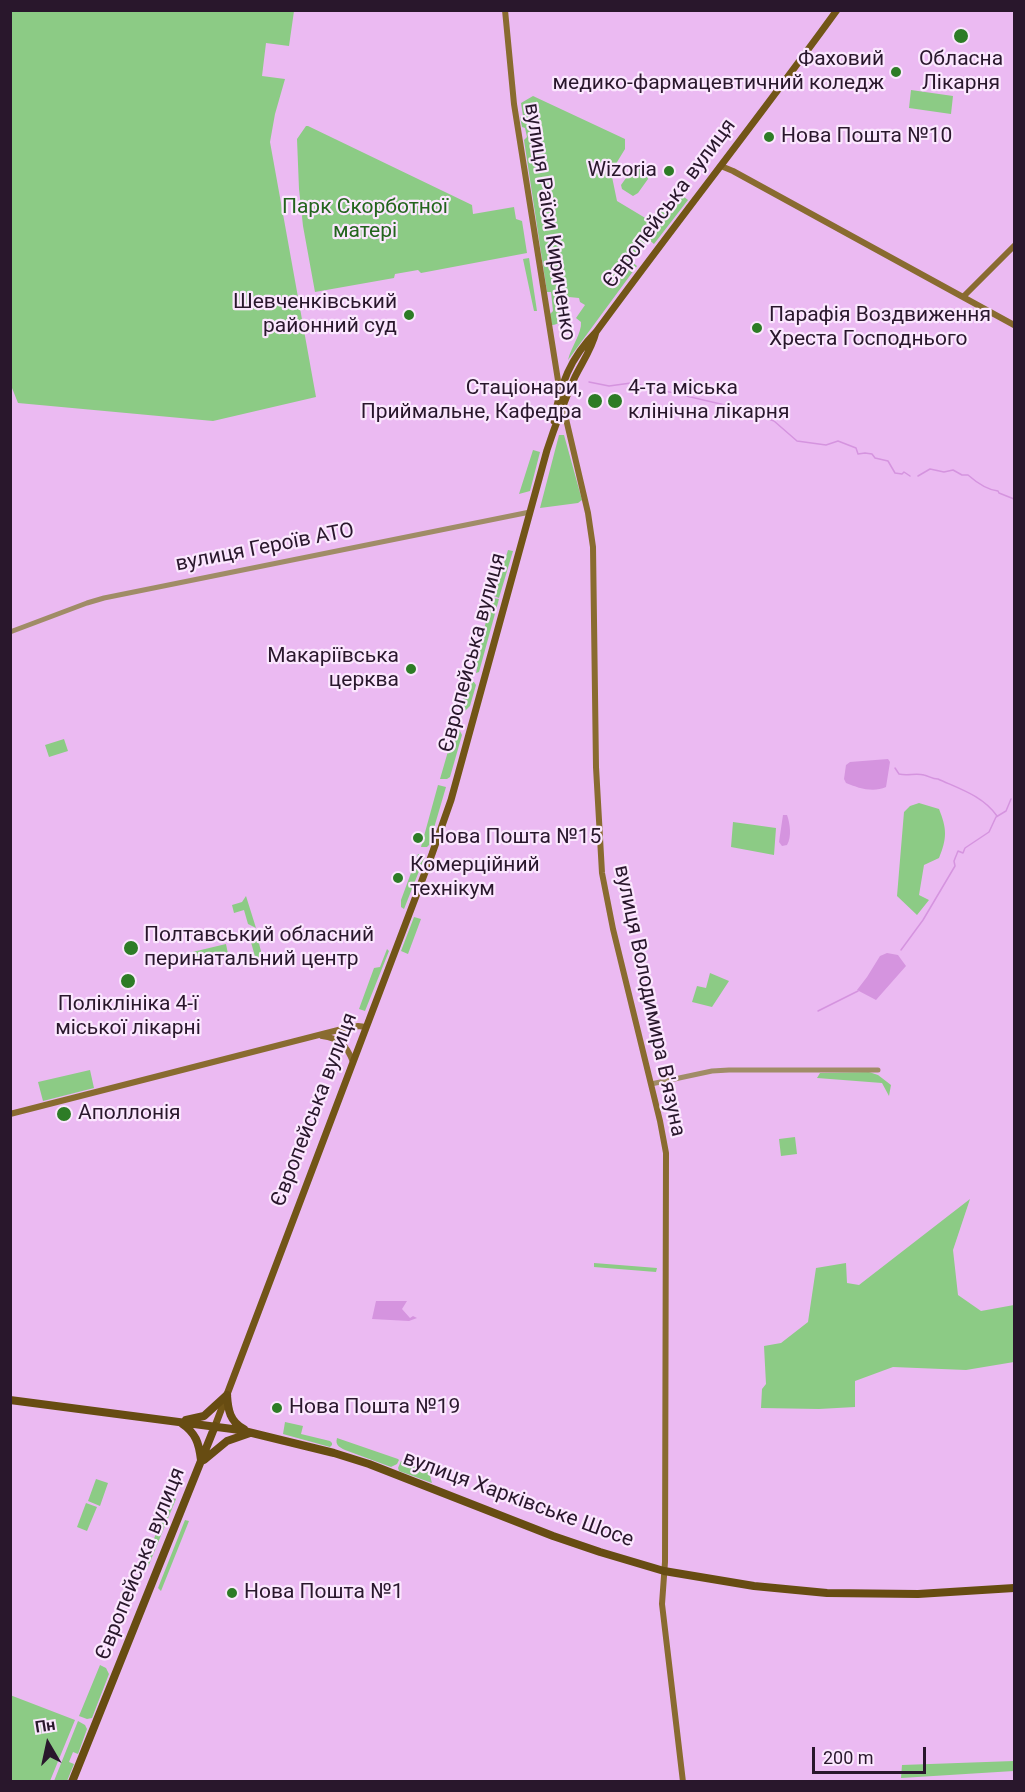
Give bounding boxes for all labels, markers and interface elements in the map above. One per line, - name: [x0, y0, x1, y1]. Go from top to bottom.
- marker: Обласна Лікарня: [952, 27, 970, 45]
- place label: Фаховий медико-фармацевтичний коледж: [552, 47, 884, 97]
- place label: Обласна Лікарня: [919, 47, 1003, 97]
- marker: Фаховий медико-фармацевтичний коледж: [889, 65, 903, 79]
- street label: вулиця Раїси Кириченко: [518, 101, 580, 343]
- street label: Європейська вулиця: [598, 114, 742, 294]
- place label: Нова Пошта №10: [781, 124, 952, 150]
- marker: Нова Пошта №10: [762, 130, 776, 144]
- place label: Wizoria: [587, 158, 657, 184]
- marker: Wizoria: [662, 164, 676, 178]
- park label: Парк Скорботної матері: [282, 195, 448, 245]
- place label: Шевченківський районний суд: [233, 290, 397, 340]
- place label: Парафія Воздвиження Хреста Господнього: [769, 303, 991, 353]
- marker: Шевченківський районний суд: [402, 308, 416, 322]
- marker: Парафія Воздвиження Хреста Господнього: [750, 321, 764, 335]
- place label: Стаціонари, Приймальне, Кафедра: [361, 376, 582, 426]
- place label: 4-та міська клінічна лікарня: [628, 376, 789, 426]
- marker: Стаціонари, Приймальне, Кафедра: [586, 392, 604, 410]
- marker: 4-та міська клінічна лікарня: [606, 392, 624, 410]
- street label: вулиця Героїв АТО: [174, 518, 356, 578]
- street label: Європейська вулиця: [434, 551, 512, 755]
- place label: Макаріївська церква: [267, 644, 399, 694]
- marker: Макаріївська церква: [404, 662, 418, 676]
- place label: Нова Пошта №15: [430, 825, 601, 851]
- marker: Нова Пошта №15: [411, 831, 425, 845]
- place label: Комерційний технікум: [410, 853, 540, 903]
- street label: вулиця Володимира В'язуна: [608, 863, 690, 1139]
- marker: Комерційний технікум: [391, 871, 405, 885]
- place label: Полтавський обласний перинатальний центр: [144, 923, 374, 973]
- marker: Полтавський обласний перинатальний центр: [122, 939, 140, 957]
- marker: Поліклініка 4-ї міської лікарні: [119, 972, 137, 990]
- place label: Поліклініка 4-ї міської лікарні: [55, 992, 201, 1042]
- street label: Європейська вулиця: [266, 1010, 364, 1210]
- place label: Аполлонія: [78, 1101, 181, 1127]
- marker: Аполлонія: [55, 1105, 73, 1123]
- place label: Нова Пошта №19: [289, 1395, 460, 1421]
- marker: Нова Пошта №19: [270, 1401, 284, 1415]
- street label: вулиця Харківське Шосе: [399, 1446, 637, 1554]
- street label: Європейська вулиця: [91, 1464, 191, 1664]
- place label: Нова Пошта №1: [244, 1580, 404, 1606]
- marker: Нова Пошта №1: [225, 1586, 239, 1600]
- north arrow: [18, 1714, 78, 1774]
- text: Пн: [34, 1715, 57, 1737]
- scale bar: [815, 1735, 929, 1773]
- text: 200 m: [823, 1747, 874, 1768]

